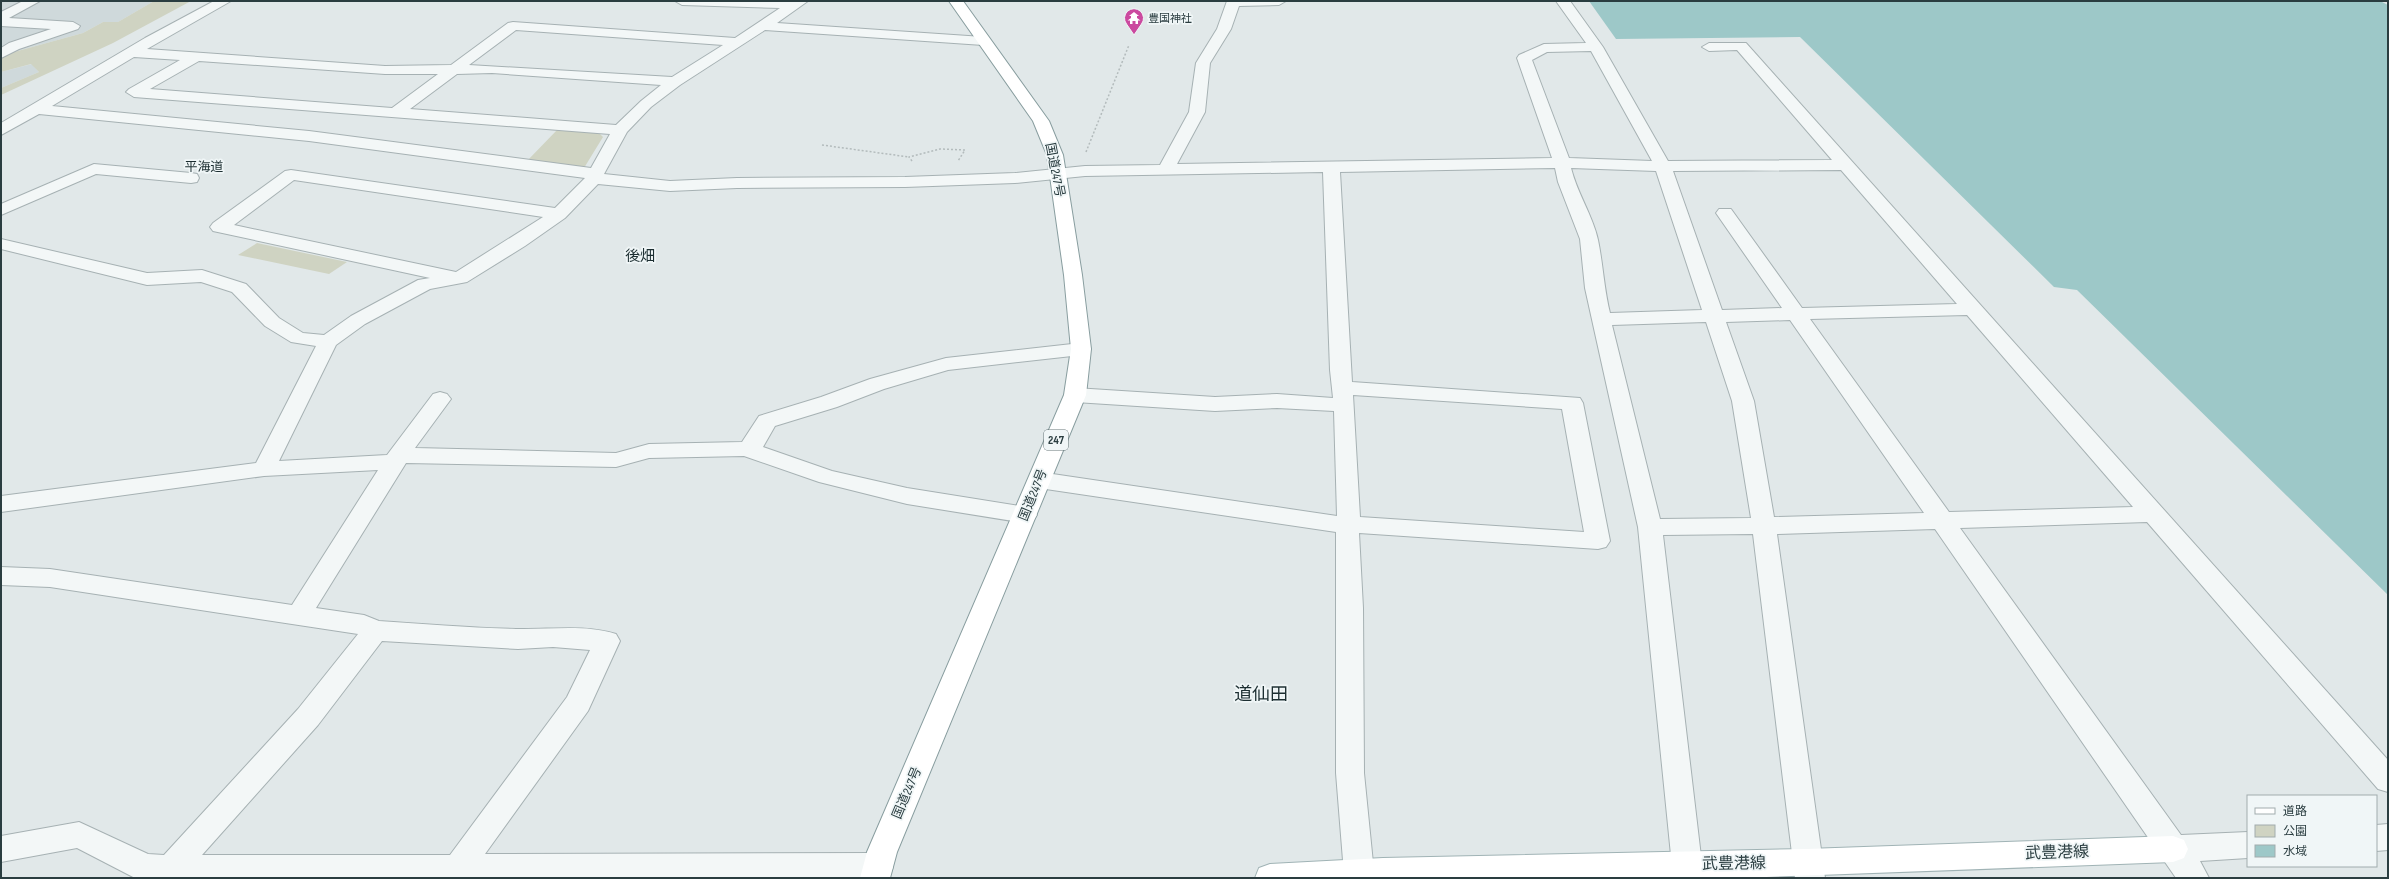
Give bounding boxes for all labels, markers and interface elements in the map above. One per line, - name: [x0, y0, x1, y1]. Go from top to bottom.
- temple icon: 豊国神社: [1123, 7, 1145, 35]
- place label: 豊国神社: [1148, 12, 1192, 25]
- street label: 国道247号: [1042, 142, 1068, 198]
- district label: 平海道: [184, 159, 224, 175]
- district label: 後畑: [625, 247, 655, 266]
- road number: 247: [1044, 430, 1068, 450]
- street label: 国道247号: [1015, 467, 1051, 523]
- district label: 道仙田: [1234, 684, 1288, 705]
- street label: 国道247号: [889, 765, 925, 821]
- legend: [2247, 795, 2377, 867]
- text: 道路: [2283, 804, 2307, 819]
- text: 公園: [2283, 824, 2307, 839]
- street label: 武豊港線: [2025, 842, 2089, 864]
- text: 水域: [2283, 844, 2307, 859]
- street label: 武豊港線: [1702, 854, 1766, 874]

